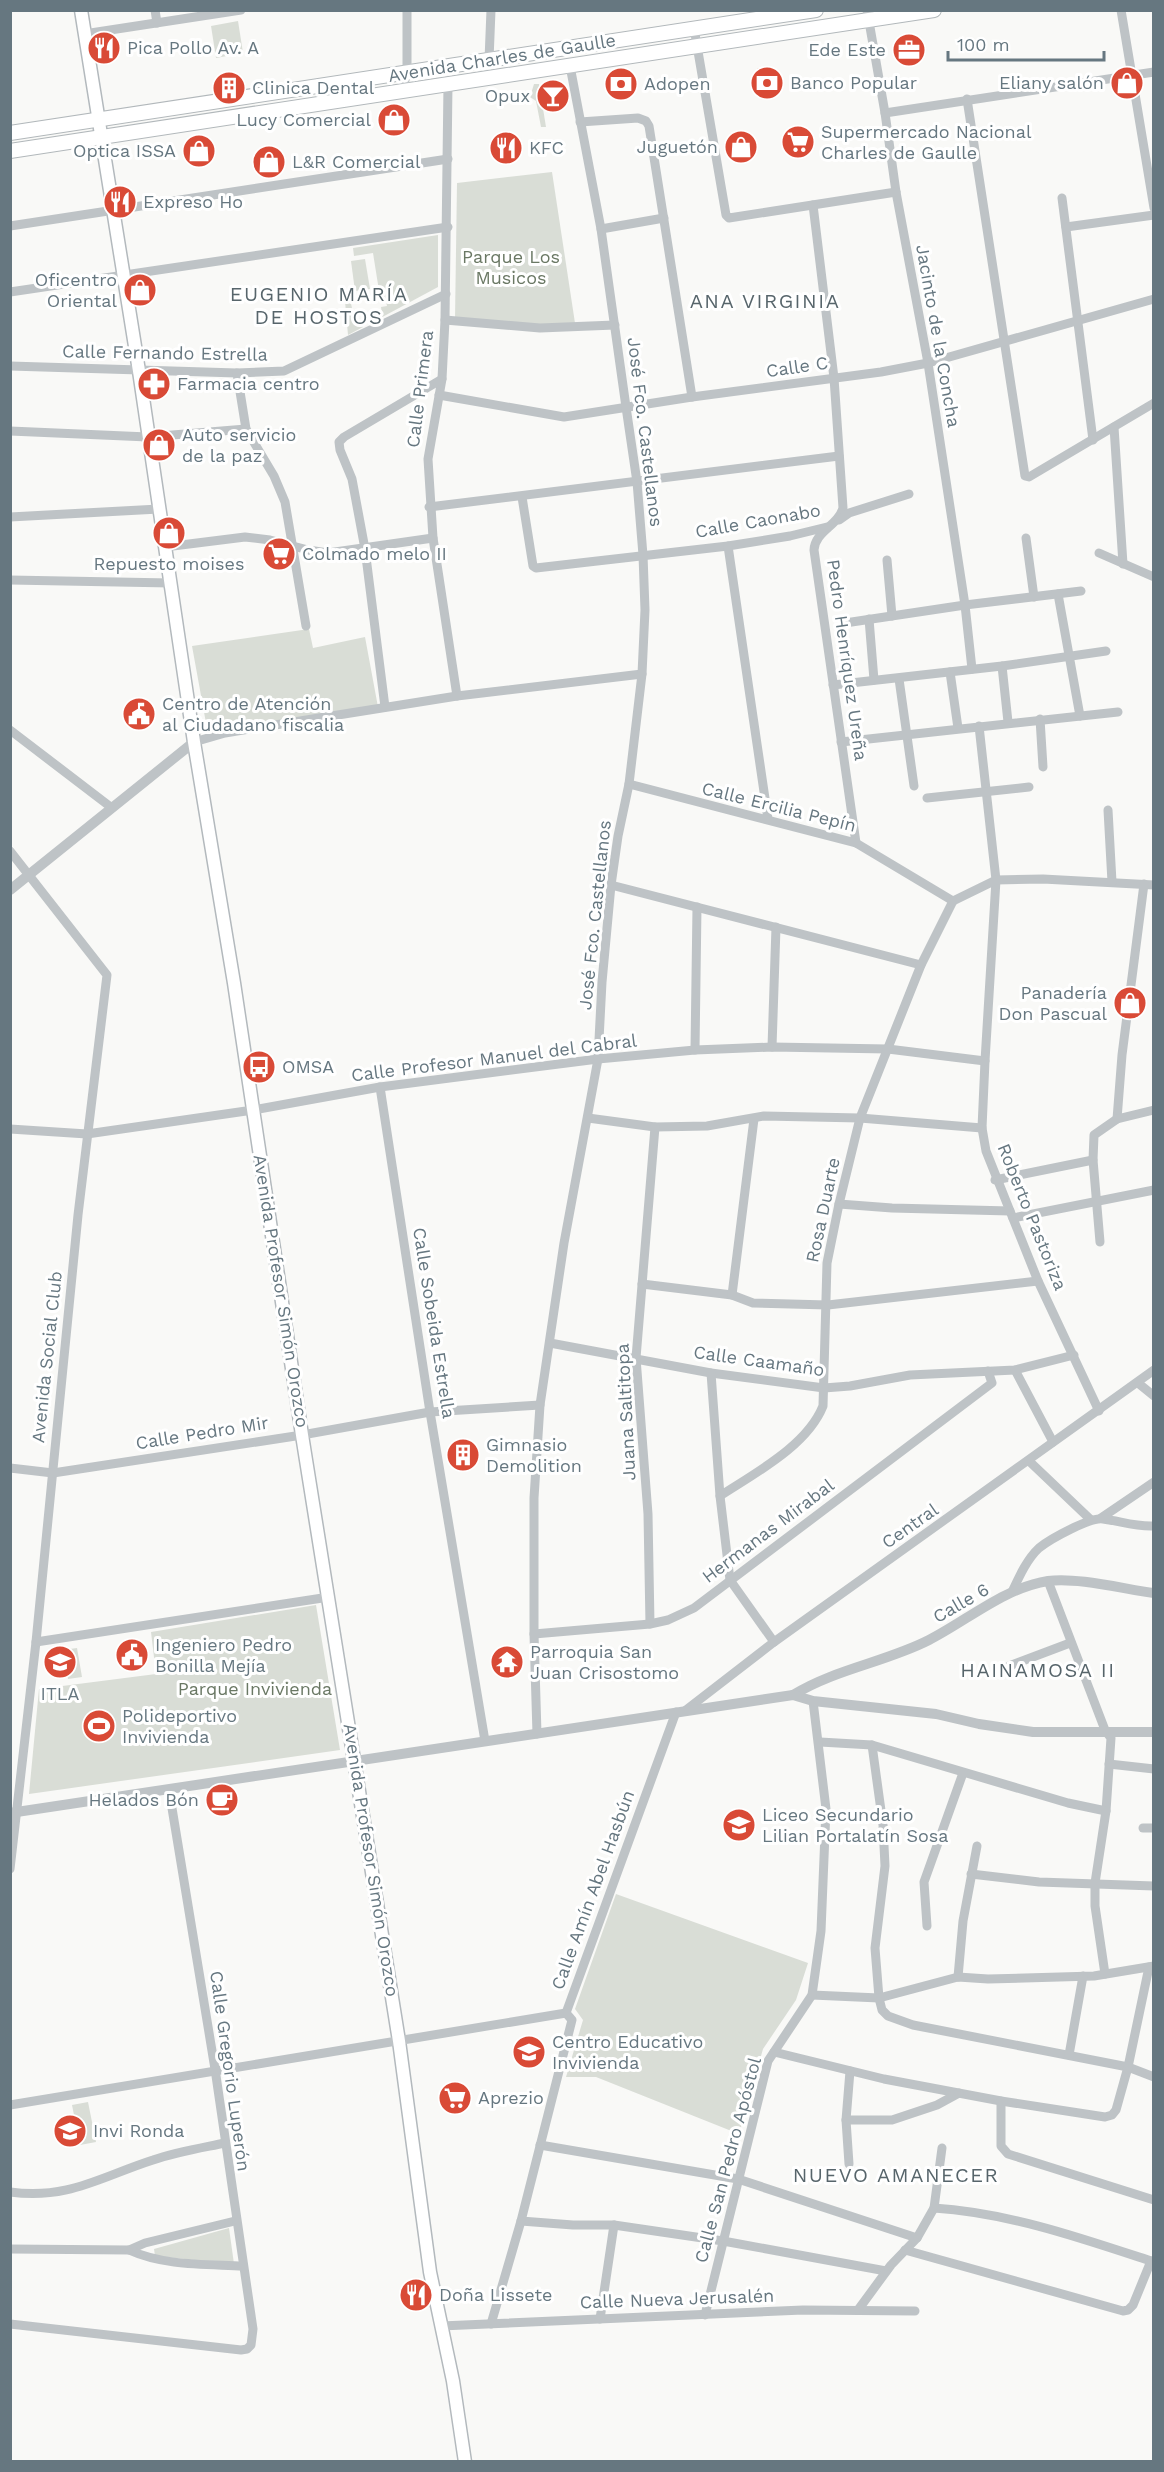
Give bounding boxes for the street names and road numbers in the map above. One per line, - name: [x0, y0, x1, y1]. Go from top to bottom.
- street label: Avenida Charles de Gaulle: [387, 29, 617, 86]
- street label: Jacinto de la Concha: [912, 243, 965, 429]
- street label: Calle Primera: [402, 329, 437, 449]
- street label: José Fco. Castellanos: [623, 336, 668, 528]
- street label: Calle Fernando Estrella: [62, 340, 268, 365]
- street label: Calle C: [765, 352, 829, 381]
- street label: Calle Caonabo: [694, 499, 822, 542]
- street label: Pedro Henríquez Ureña: [823, 558, 872, 762]
- street label: Calle Ercilia Pepín: [700, 777, 858, 836]
- street label: José Fco. Castellanos: [574, 819, 615, 1011]
- street label: Calle Profesor Manuel del Cabral: [350, 1029, 638, 1085]
- street label: Roberto Pastoriza: [993, 1140, 1071, 1293]
- street label: Avenida Profesor Simón Orozco: [250, 1153, 313, 1429]
- street label: Rosa Duarte: [801, 1155, 844, 1264]
- street label: Calle Sobeida Estrella: [409, 1226, 460, 1420]
- street label: Avenida Social Club: [27, 1270, 66, 1444]
- street label: Calle Caamaño: [692, 1341, 826, 1380]
- street label: Juana Saltitopa: [611, 1343, 640, 1481]
- street label: Calle Pedro Mir: [134, 1412, 270, 1453]
- street label: Hermanas Mirabal: [698, 1474, 838, 1587]
- street label: Central: [877, 1498, 942, 1553]
- street label: Calle 6: [929, 1578, 992, 1627]
- street label: Avenida Profesor Simón Orozco: [340, 1722, 403, 1998]
- street label: Calle Amín Abel Hasbún: [547, 1787, 638, 1992]
- street label: Calle Gregorio Luperón: [206, 1969, 255, 2173]
- street label: Calle San Pedro Apóstol: [690, 2054, 765, 2265]
- street label: Calle Nueva Jerusalén: [579, 2285, 775, 2312]

